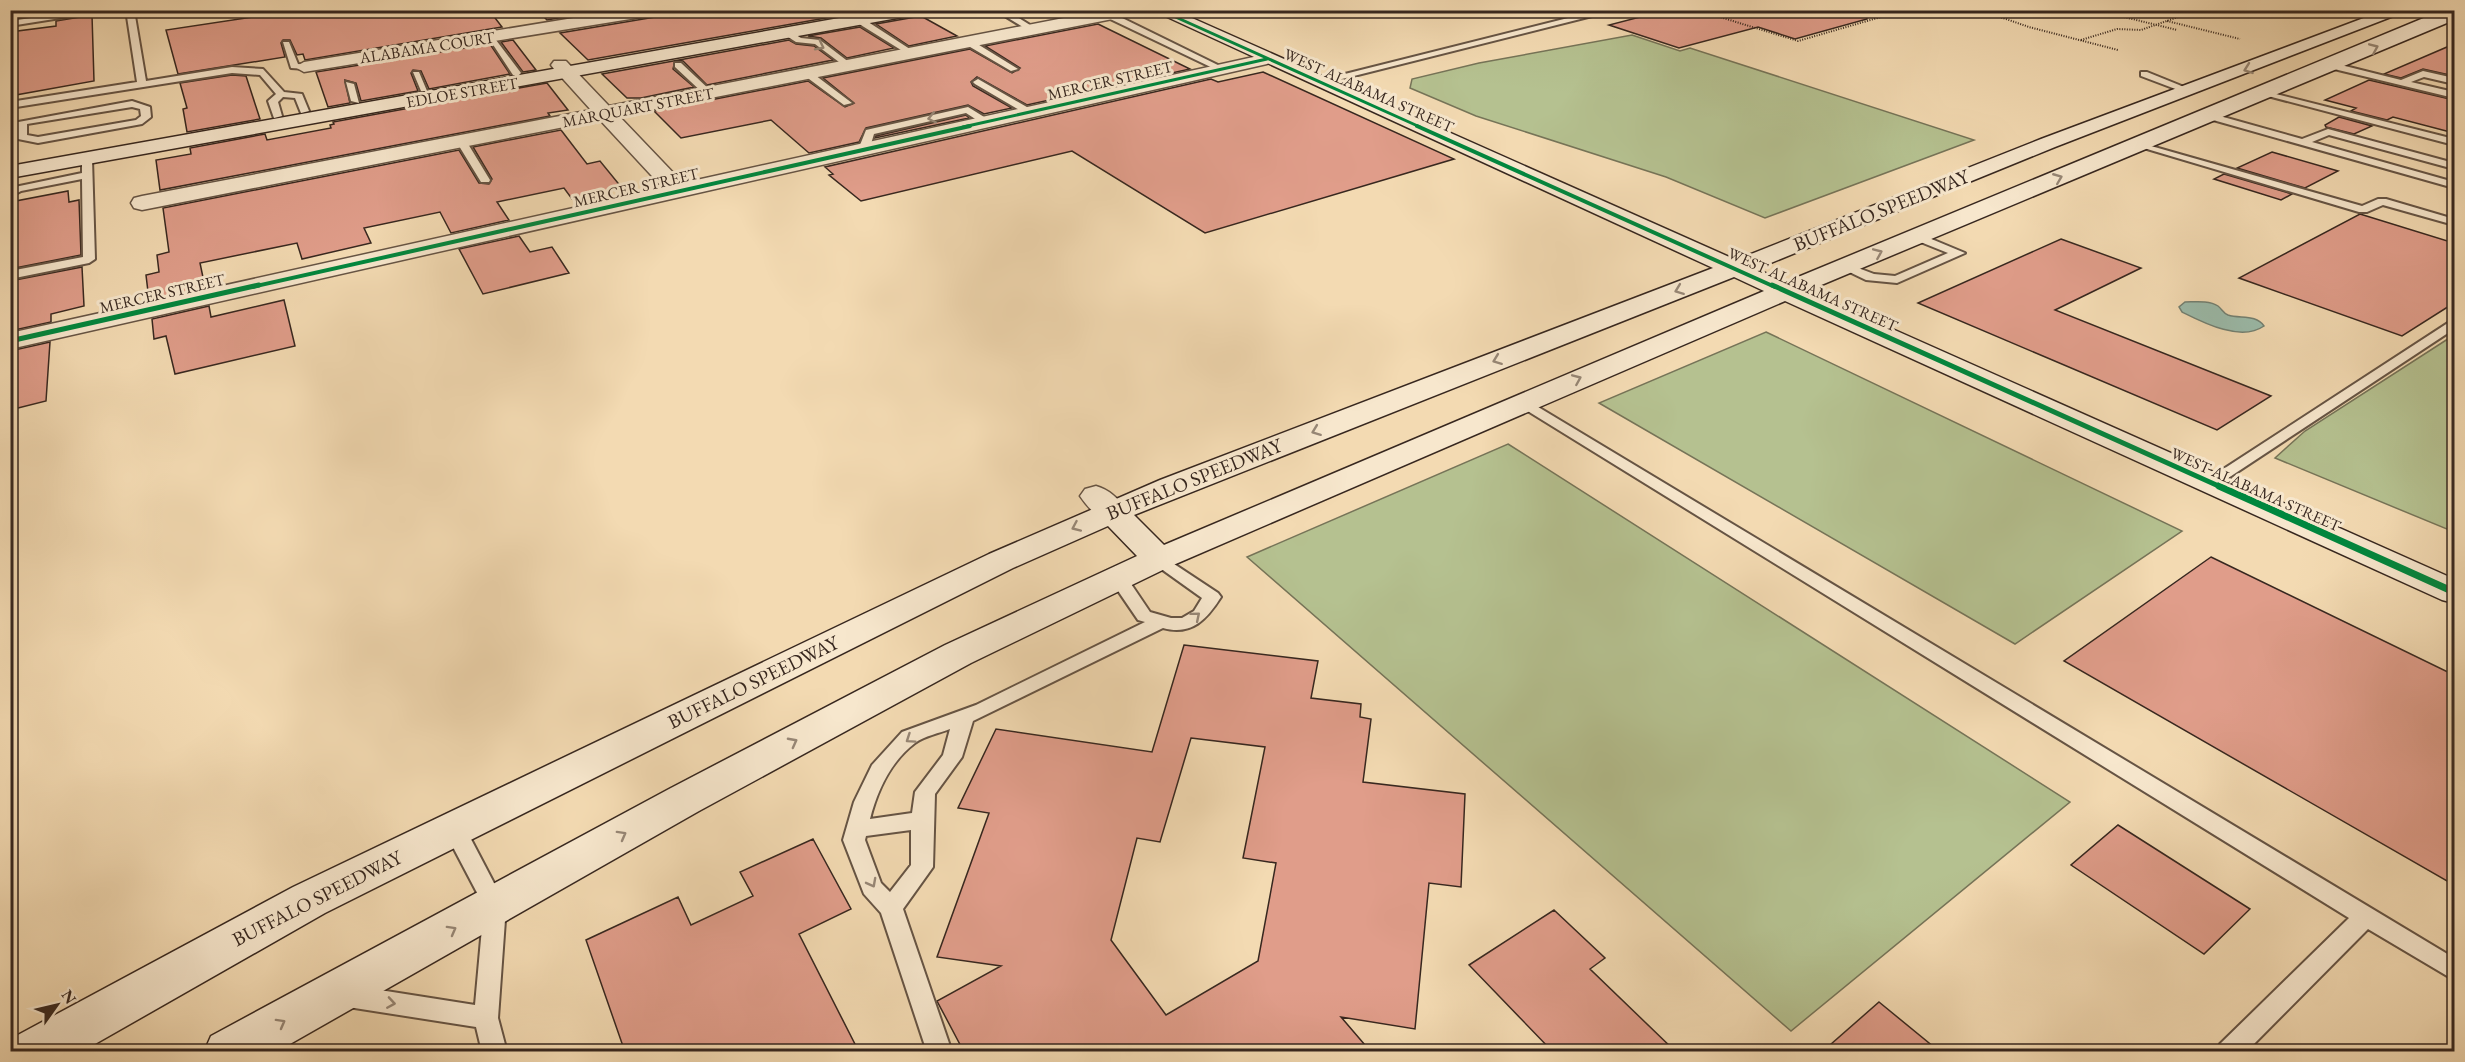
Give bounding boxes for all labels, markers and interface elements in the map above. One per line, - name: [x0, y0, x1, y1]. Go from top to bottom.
- street label: ALABAMA COURT: [357, 26, 496, 69]
- one-way arrow: [814, 39, 824, 50]
- street label: WEST ALABAMA STREET: [1280, 43, 1457, 138]
- one-way arrow: [2368, 43, 2379, 55]
- street label: MERCER STREET: [1045, 56, 1175, 105]
- one-way arrow: [2243, 62, 2254, 74]
- street label: EDLOE STREET: [405, 72, 520, 113]
- street label: MARQUART STREET: [560, 82, 716, 132]
- one-way arrow: [927, 111, 937, 124]
- street label: BUFFALO SPEEDWAY: [1789, 162, 1974, 257]
- street label: MERCER STREET: [571, 163, 701, 212]
- one-way arrow: [2052, 173, 2063, 185]
- street label: WEST ALABAMA STREET: [1724, 242, 1901, 337]
- one-way arrow: [1871, 248, 1882, 260]
- street label: MERCER STREET: [97, 269, 227, 318]
- one-way arrow: [1674, 283, 1685, 295]
- one-way arrow: [1492, 353, 1503, 365]
- one-way arrow: [1571, 375, 1582, 387]
- one-way arrow: [1311, 424, 1322, 436]
- street label: BUFFALO SPEEDWAY: [1102, 431, 1287, 526]
- street label: WEST ALABAMA STREET: [2167, 442, 2344, 537]
- one-way arrow: [1072, 519, 1083, 531]
- one-way arrow: [1189, 612, 1200, 623]
- street label: BUFFALO SPEEDWAY: [663, 629, 844, 735]
- one-way arrow: [906, 732, 916, 744]
- one-way arrow: [787, 738, 798, 749]
- one-way arrow: [616, 831, 626, 842]
- street label: BUFFALO SPEEDWAY: [228, 843, 408, 952]
- one-way arrow: [864, 877, 876, 888]
- one-way arrow: [445, 926, 456, 937]
- north arrow: [27, 975, 87, 1035]
- text: N: [57, 986, 81, 1008]
- one-way arrow: [387, 997, 396, 1009]
- one-way arrow: [274, 1019, 285, 1030]

